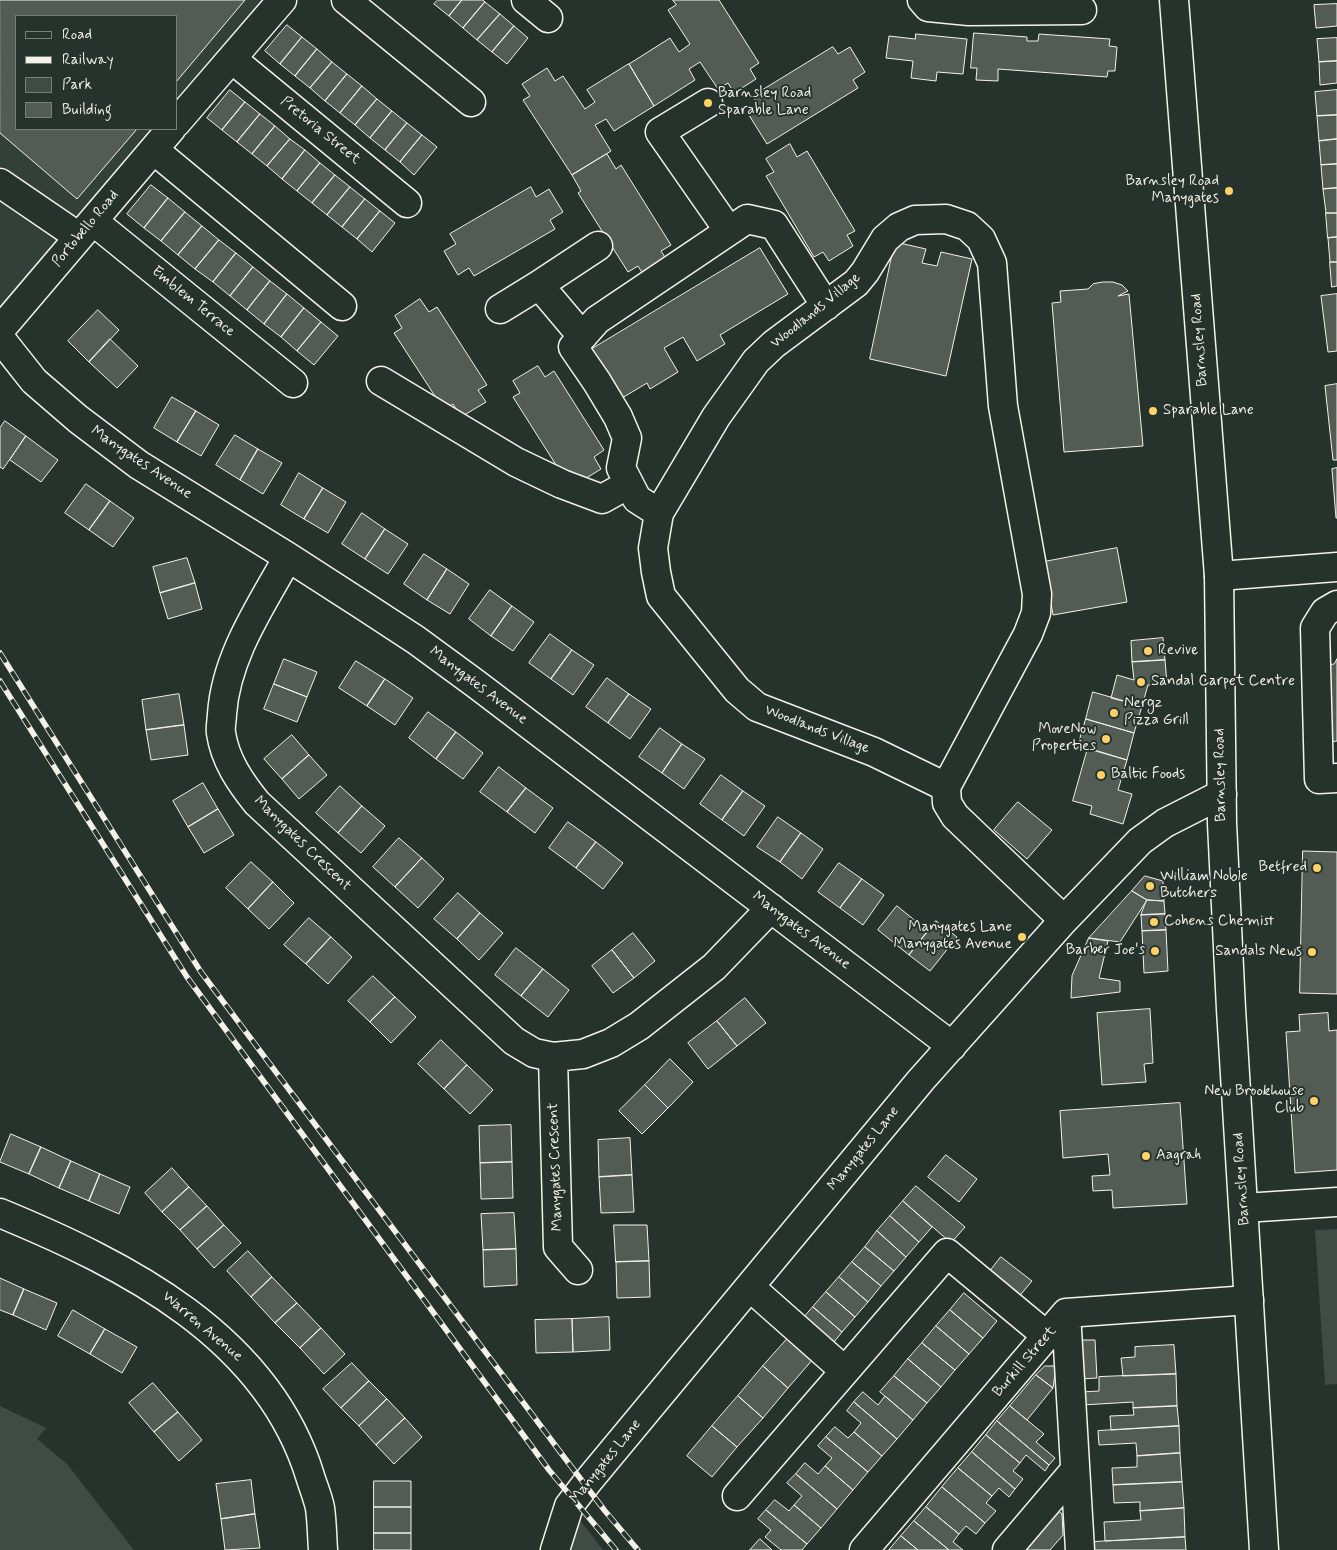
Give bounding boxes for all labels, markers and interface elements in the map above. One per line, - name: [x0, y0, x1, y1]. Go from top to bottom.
- legend: [15, 15, 178, 130]
- text: Road: [62, 25, 92, 45]
- text: Railway: [62, 50, 114, 70]
- text: Park: [62, 75, 92, 95]
- place label: Barnsley Road Sparable Lane: [718, 85, 811, 120]
- street label: Pretoria Street: [276, 93, 364, 169]
- marker: Barnsley Road Sparable Lane: [702, 97, 714, 109]
- text: Building: [62, 100, 112, 120]
- place label: Barnsley Road Manygates: [1126, 173, 1219, 208]
- marker: Barnsley Road Manygates: [1223, 185, 1235, 197]
- street label: Portobello Road: [49, 187, 123, 271]
- street label: Emblem Terrace: [148, 263, 238, 341]
- street label: Woodlands Village: [767, 269, 865, 353]
- street label: Barnsley Road: [1188, 293, 1212, 387]
- place label: Sparable Lane: [1163, 402, 1254, 420]
- marker: Sparable Lane: [1147, 405, 1159, 417]
- street label: Manygates Avenue: [87, 422, 195, 504]
- place label: Revive: [1158, 642, 1198, 660]
- street label: Manygates Avenue: [425, 643, 531, 729]
- marker: Revive: [1142, 645, 1154, 657]
- place label: Sandal Carpet Centre: [1151, 673, 1295, 691]
- marker: Sandal Carpet Centre: [1135, 676, 1147, 688]
- place label: Nergz Pizza Grill: [1124, 695, 1189, 730]
- street label: Woodlands Village: [762, 702, 872, 758]
- marker: Nergz Pizza Grill: [1108, 707, 1120, 719]
- place label: MoveNow Properties: [1032, 721, 1096, 756]
- street label: Barnsley Road: [1211, 728, 1231, 822]
- marker: MoveNow Properties: [1100, 733, 1112, 745]
- place label: Baltic Foods: [1111, 766, 1185, 784]
- marker: Baltic Foods: [1095, 769, 1107, 781]
- street label: Manygates Crescent: [249, 793, 355, 895]
- place label: Betfred: [1258, 859, 1307, 877]
- marker: Betfred: [1311, 862, 1323, 874]
- place label: William Noble Butchers: [1160, 868, 1248, 903]
- marker: William Noble Butchers: [1144, 880, 1156, 892]
- street label: Manygates Avenue: [748, 888, 854, 974]
- place label: Cohens Chemist: [1164, 913, 1274, 931]
- marker: Cohens Chemist: [1148, 916, 1160, 928]
- place label: Manygates Lane Manygates Avenue: [894, 919, 1012, 954]
- marker: Manygates Lane Manygates Avenue: [1016, 931, 1028, 943]
- place label: Barber Joe's: [1066, 942, 1145, 960]
- place label: Sandals News: [1215, 943, 1302, 961]
- marker: Barber Joe's: [1149, 945, 1161, 957]
- marker: Sandals News: [1306, 946, 1318, 958]
- place label: New Brookhouse Club: [1204, 1083, 1304, 1118]
- marker: New Brookhouse Club: [1308, 1095, 1320, 1107]
- street label: Manygates Crescent: [545, 1102, 567, 1232]
- street label: Manygates Lane: [824, 1103, 904, 1195]
- street label: Barnsley Road: [1230, 1132, 1254, 1226]
- place label: Aagrah: [1156, 1147, 1201, 1165]
- marker: Aagrah: [1140, 1150, 1152, 1162]
- street label: Warren Avenue: [158, 1288, 246, 1366]
- street label: Burkill Street: [989, 1323, 1061, 1401]
- street label: Manygates Lane: [566, 1416, 646, 1508]

